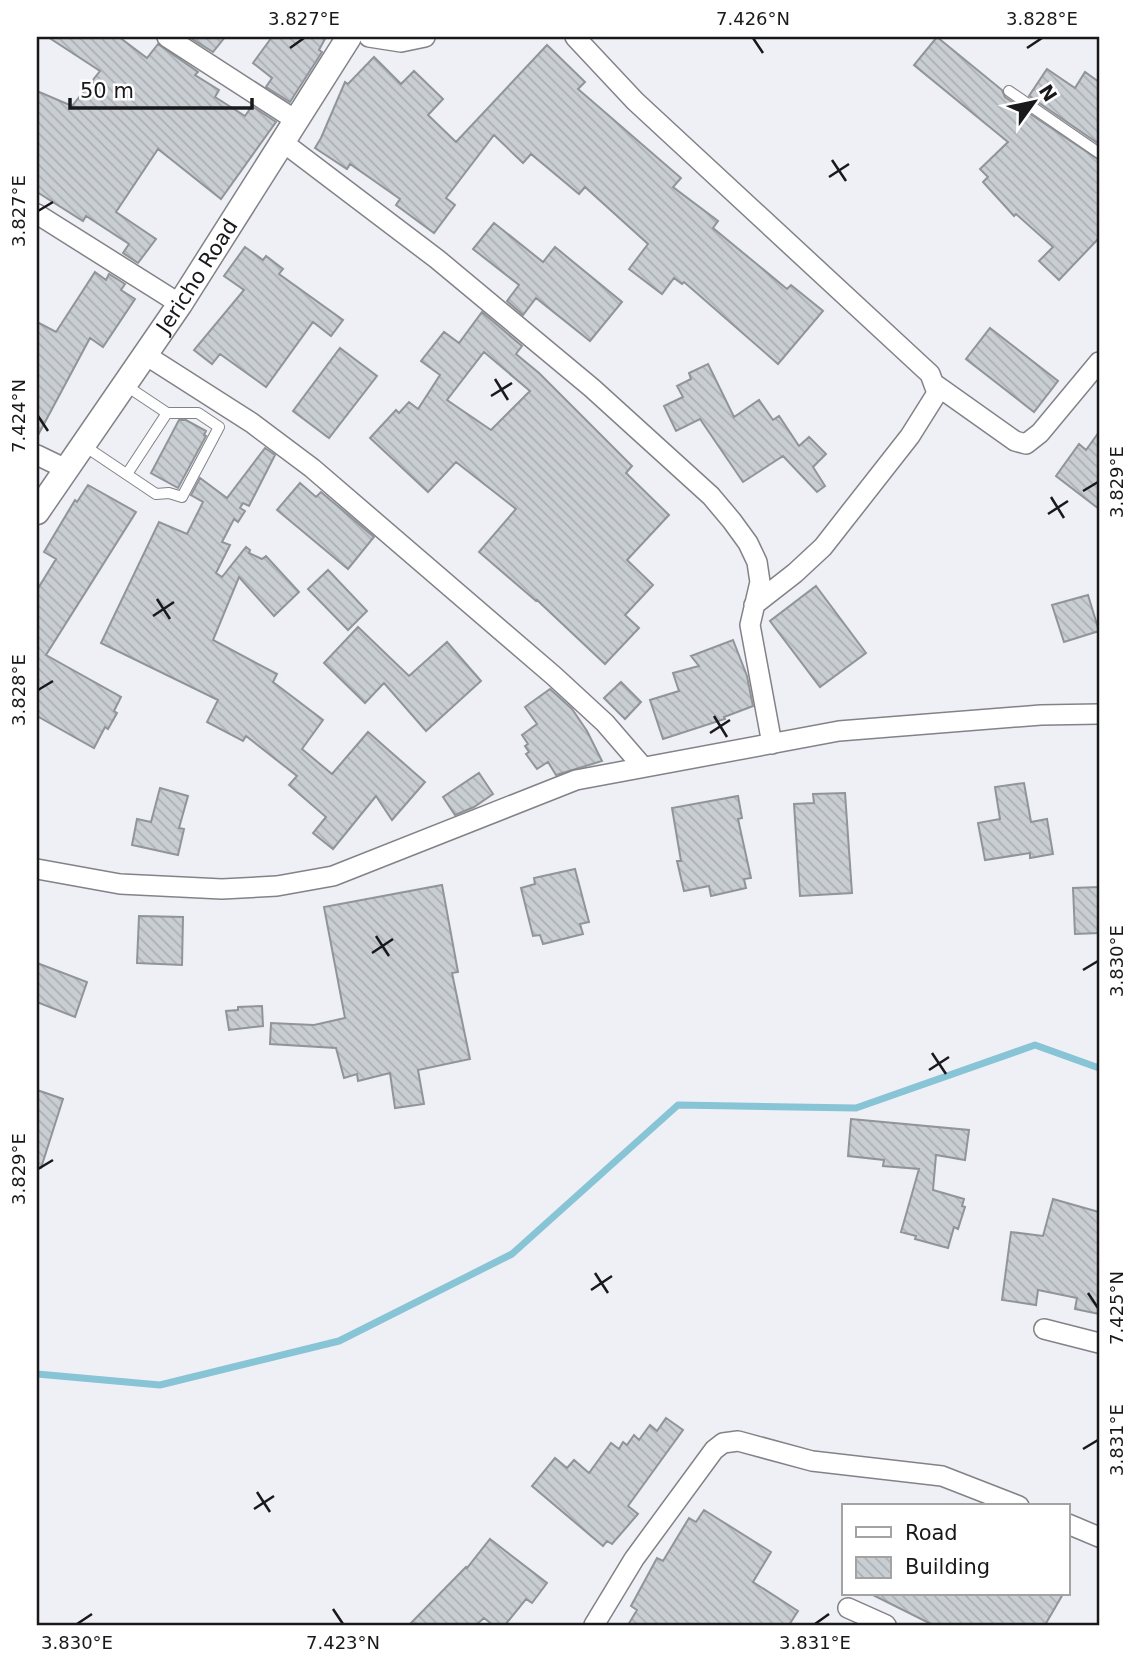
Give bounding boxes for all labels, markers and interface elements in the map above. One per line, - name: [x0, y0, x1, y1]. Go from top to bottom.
- text: 3.827°E: [268, 8, 340, 29]
- text: 7.426°N: [716, 8, 790, 29]
- text: 3.828°E: [1006, 8, 1078, 29]
- scale bar: [70, 66, 252, 110]
- north arrow: [1000, 66, 1070, 136]
- text: 50 m: [80, 79, 134, 103]
- text: N: [1035, 80, 1062, 105]
- text: 3.827°E: [8, 175, 29, 247]
- street label: Jericho Road: [150, 215, 243, 339]
- text: 7.424°N: [8, 379, 29, 453]
- text: 3.829°E: [1106, 446, 1127, 518]
- text: 3.828°E: [8, 654, 29, 726]
- text: 3.830°E: [1106, 925, 1127, 997]
- text: 3.829°E: [8, 1133, 29, 1205]
- text: 7.425°N: [1106, 1271, 1127, 1345]
- text: 3.831°E: [1106, 1404, 1127, 1476]
- legend: [842, 1504, 1070, 1596]
- text: Road: [905, 1521, 958, 1545]
- text: Building: [905, 1555, 990, 1579]
- text: 3.830°E: [41, 1632, 113, 1653]
- text: 7.423°N: [306, 1632, 380, 1653]
- text: 3.831°E: [779, 1632, 851, 1653]

